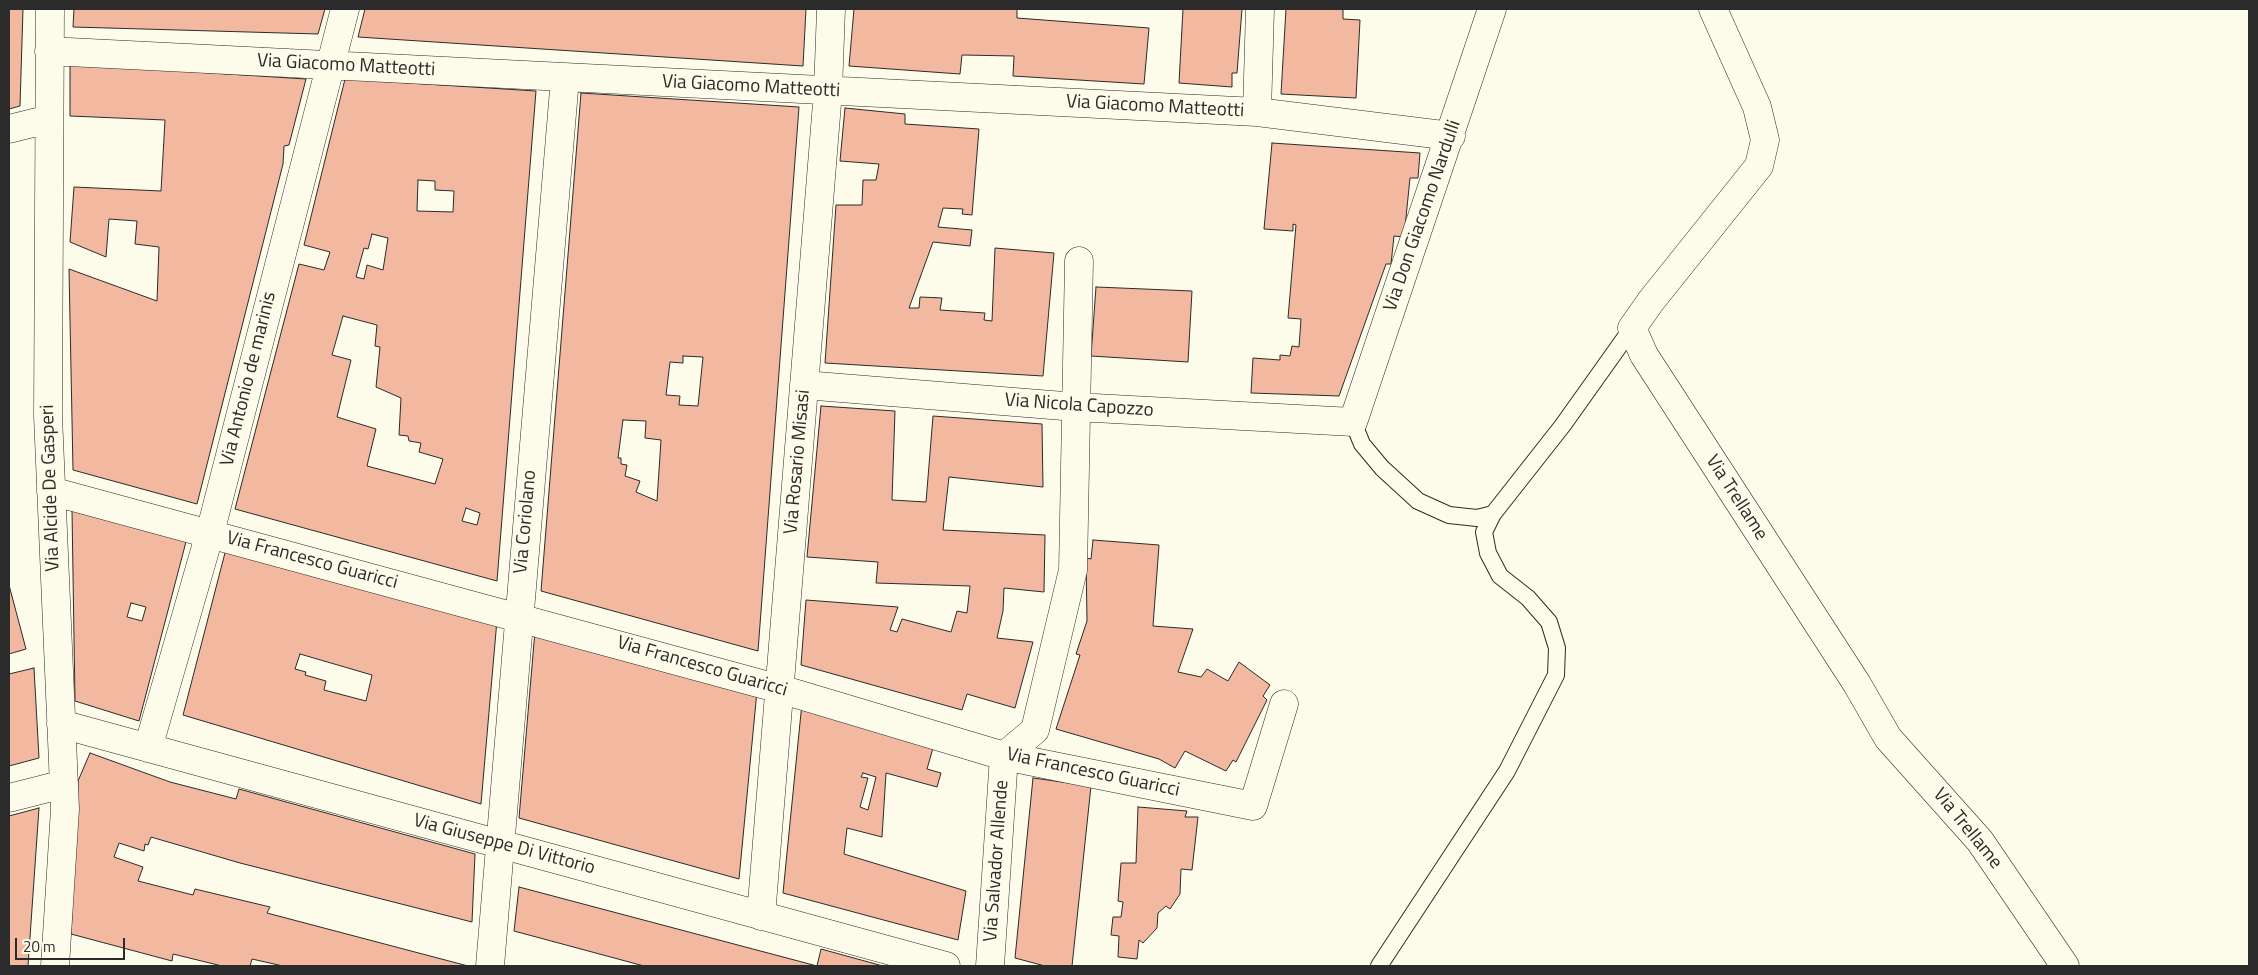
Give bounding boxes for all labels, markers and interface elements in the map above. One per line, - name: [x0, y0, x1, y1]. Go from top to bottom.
- street label: Via Giacomo Matteotti: [256, 50, 436, 82]
- street label: Via Giacomo Matteotti: [661, 71, 841, 103]
- street label: Via Giacomo Matteotti: [1065, 91, 1245, 123]
- street label: Via Don Giacomo Nardulli: [1379, 117, 1467, 315]
- street label: Via Antonio de marinis: [216, 289, 282, 469]
- street label: Via Rosario Misasi: [780, 389, 816, 535]
- street label: Via Nicola Capozzo: [1004, 389, 1154, 423]
- street label: Via Alcide De Gasperi: [37, 404, 65, 572]
- street label: Via Trellame: [1700, 451, 1772, 545]
- street label: Via Coriolano: [510, 469, 542, 575]
- street label: Via Francesco Guaricci: [224, 527, 400, 595]
- street label: Via Francesco Guaricci: [614, 632, 790, 702]
- street label: Via Francesco Guaricci: [1004, 744, 1182, 802]
- street label: Via Salvador Allende: [980, 779, 1014, 943]
- street label: Via Trellame: [1928, 784, 2006, 874]
- street label: Via Giuseppe Di Vittorio: [411, 810, 597, 880]
- scale bar: [18, 928, 128, 960]
- text: 20 m: [23, 935, 56, 958]

